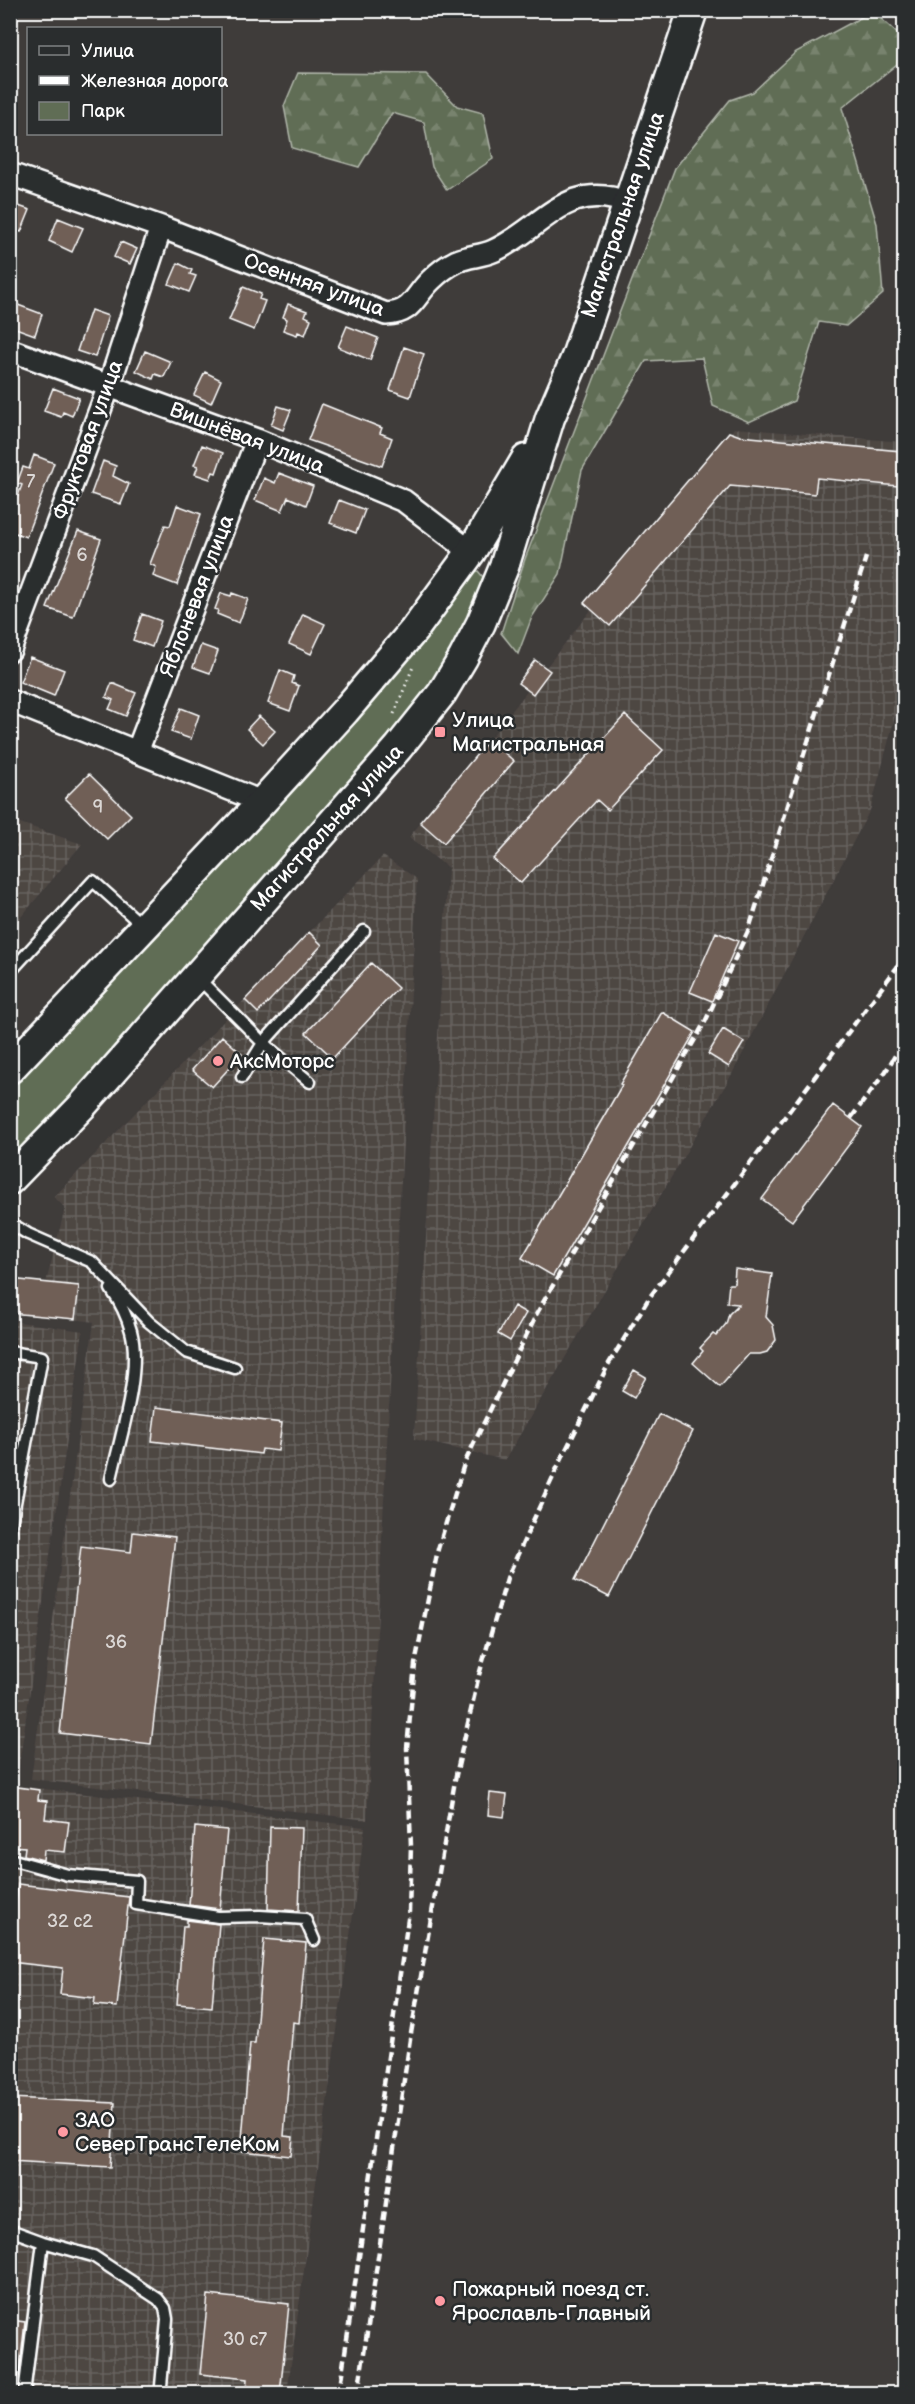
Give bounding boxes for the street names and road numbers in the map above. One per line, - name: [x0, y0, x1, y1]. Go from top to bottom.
- street label: Магистральная улица: [576, 108, 670, 321]
- street label: Осенняя улица: [240, 248, 388, 322]
- street label: Фруктовая улица: [48, 356, 129, 523]
- street label: Вишнёвая улица: [166, 397, 328, 479]
- street label: Яблоневая улица: [155, 511, 240, 681]
- street label: Магистральная улица: [245, 739, 409, 917]

